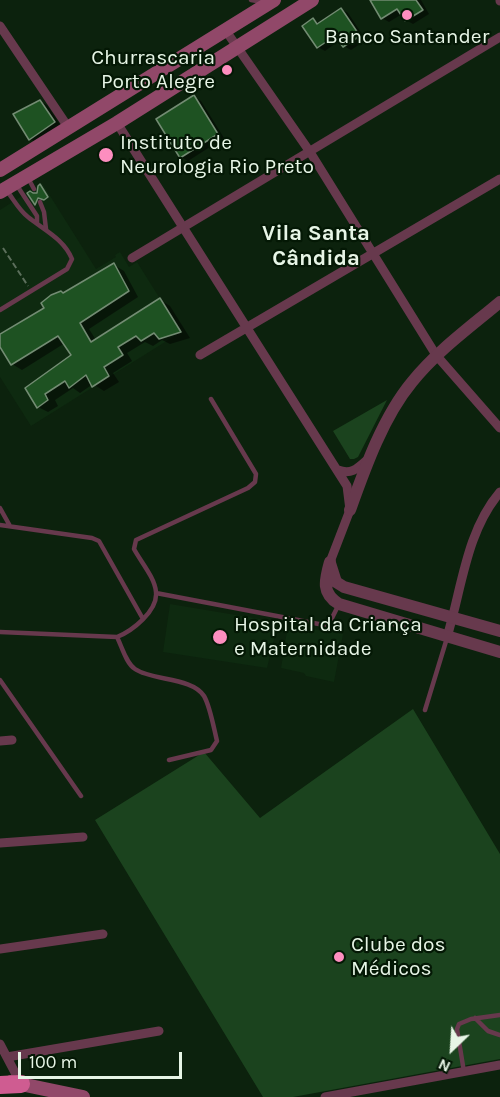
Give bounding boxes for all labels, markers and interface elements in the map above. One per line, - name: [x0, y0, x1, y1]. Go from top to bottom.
- marker: Banco Santander: [400, 8, 414, 22]
- place label: Banco Santander: [325, 24, 489, 50]
- place label: Churrascaria Porto Alegre: [91, 45, 215, 95]
- marker: Churrascaria Porto Alegre: [220, 63, 234, 77]
- place label: Instituto de Neurologia Rio Preto: [120, 130, 314, 180]
- marker: Instituto de Neurologia Rio Preto: [97, 146, 115, 164]
- district label: Vila Santa Cândida: [262, 221, 370, 272]
- place label: Hospital da Criança e Maternidade: [234, 612, 422, 662]
- marker: Hospital da Criança e Maternidade: [211, 628, 229, 646]
- place label: Clube dos Médicos: [351, 932, 446, 982]
- marker: Clube dos Médicos: [332, 950, 346, 964]
- north arrow: [422, 1019, 482, 1079]
- scale bar: [21, 1040, 184, 1078]
- text: 100 m: [29, 1051, 77, 1073]
- text: N: [435, 1055, 453, 1077]

